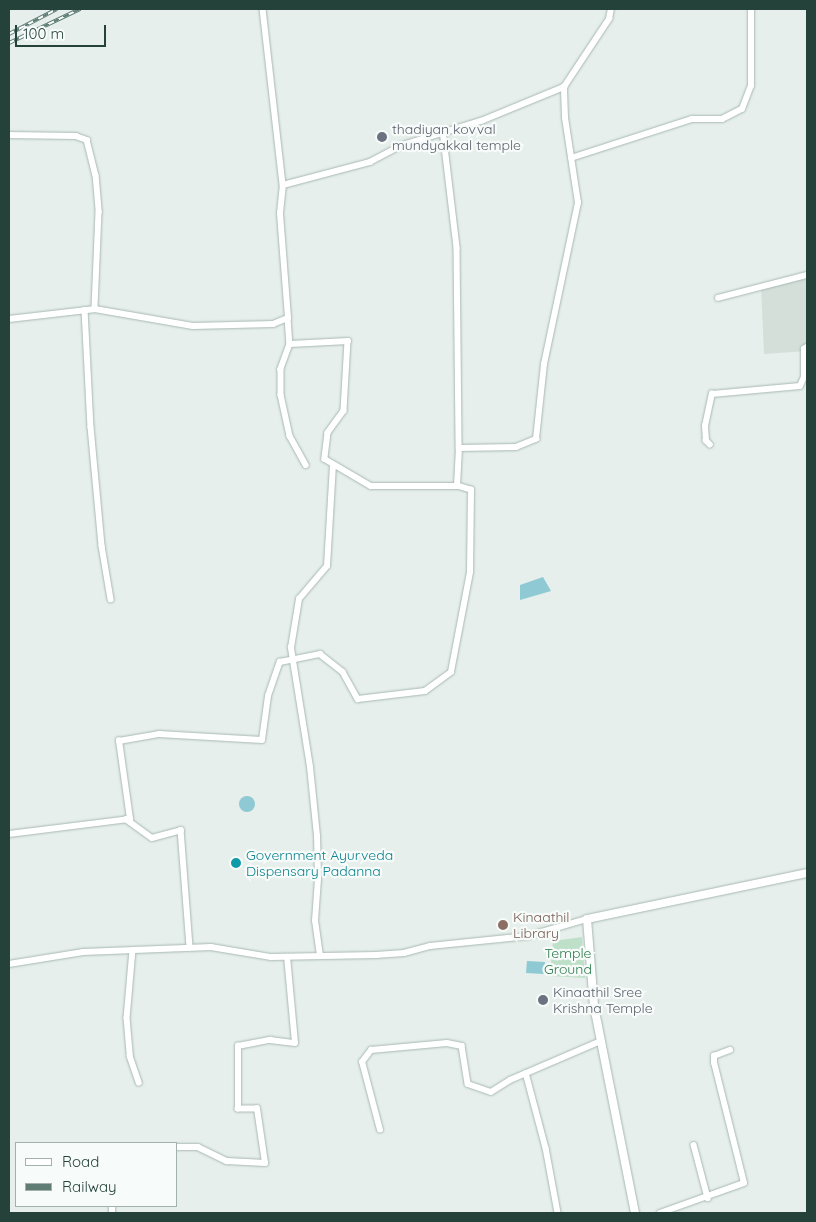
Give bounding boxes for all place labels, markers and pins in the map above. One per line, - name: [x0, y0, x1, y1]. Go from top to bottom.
- place label: thadiyan kovval mundyakkal temple: [392, 121, 521, 154]
- marker: thadiyan kovval mundyakkal temple: [376, 131, 388, 143]
- place label: Government Ayurveda Dispensary Padanna: [246, 847, 393, 880]
- marker: Government Ayurveda Dispensary Padanna: [230, 857, 242, 869]
- place label: Kinaathil Library: [513, 909, 570, 942]
- marker: Kinaathil Library: [497, 919, 509, 931]
- place label: Kinaathil Sree Krishna Temple: [553, 984, 653, 1016]
- marker: Kinaathil Sree Krishna Temple: [537, 994, 549, 1006]

